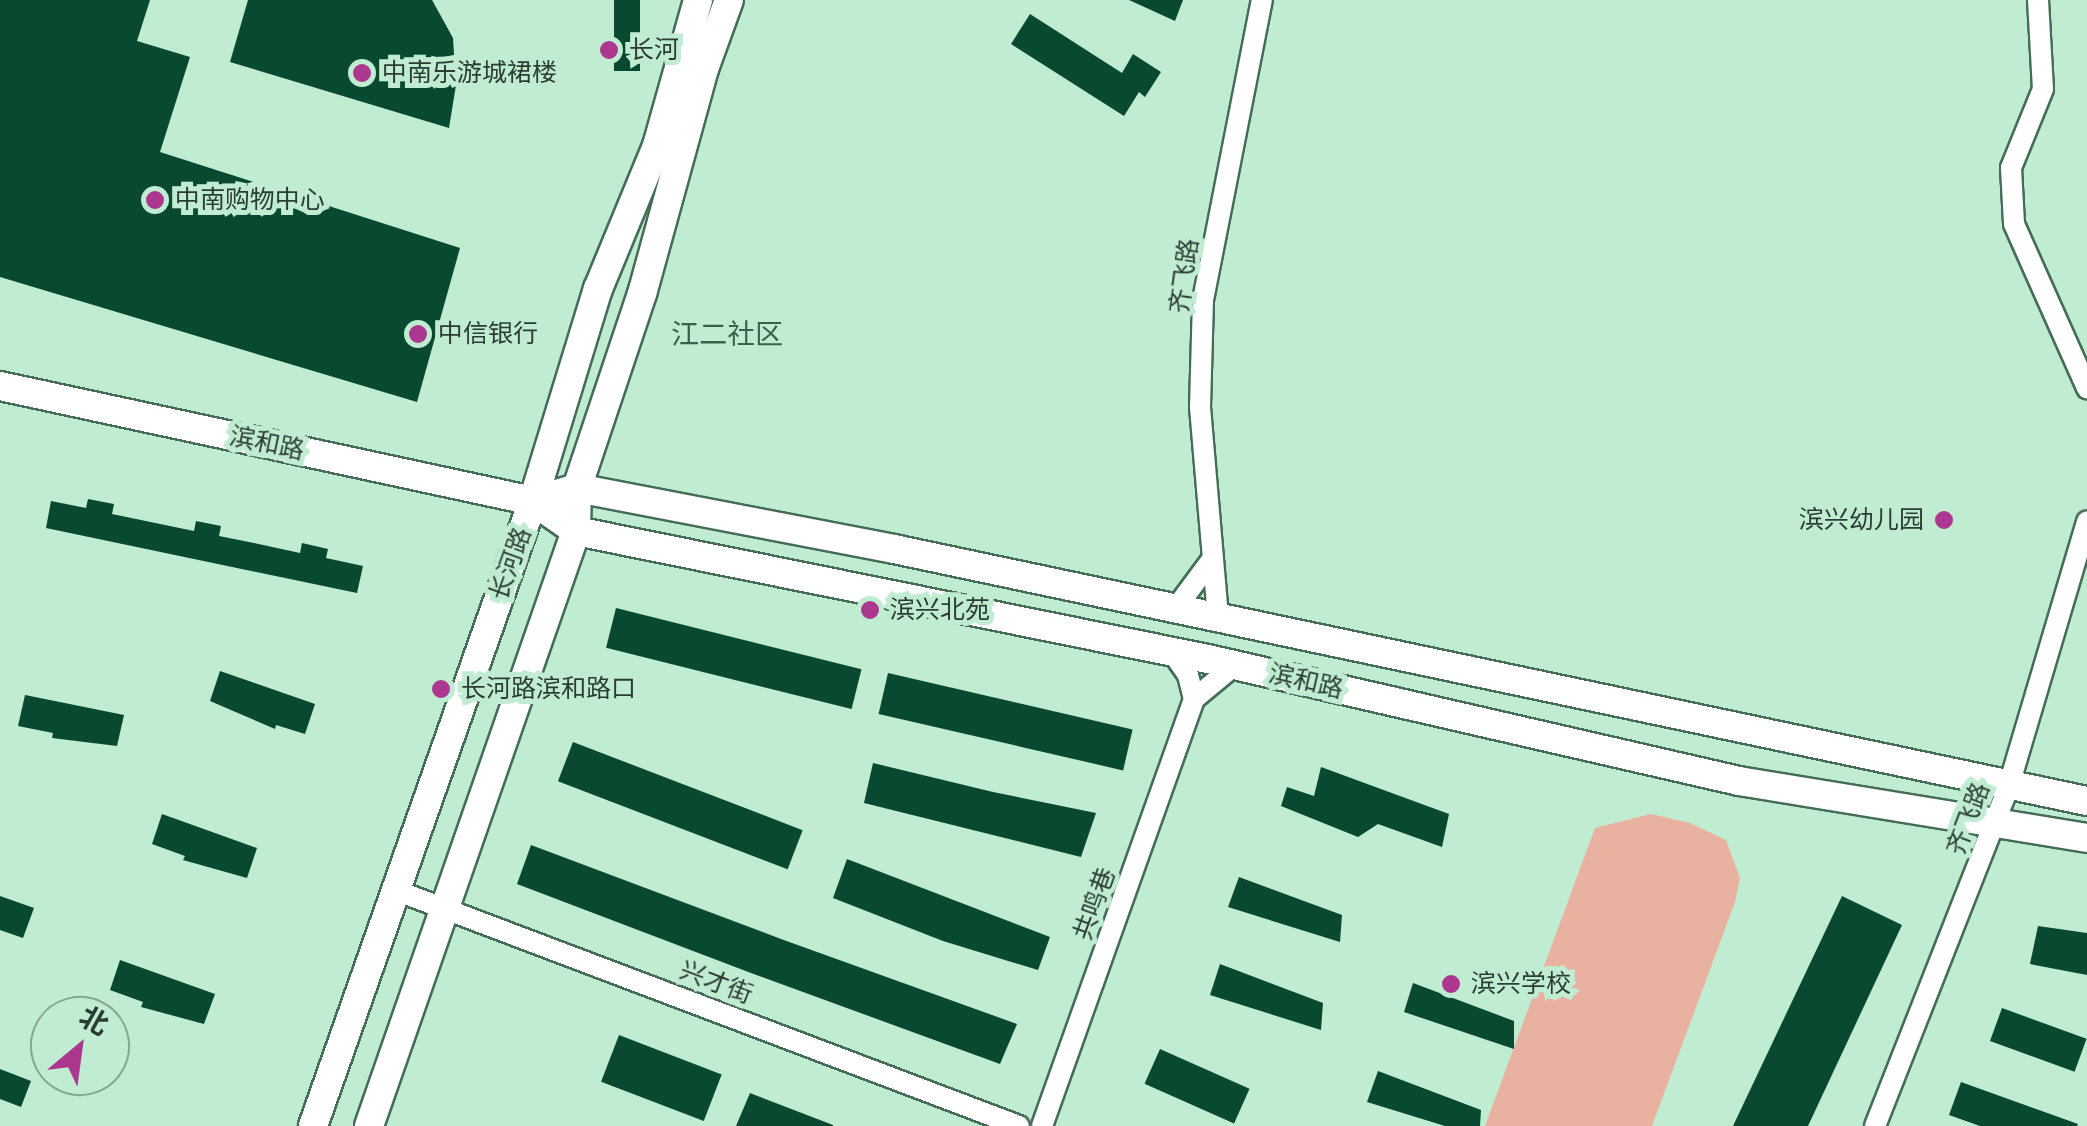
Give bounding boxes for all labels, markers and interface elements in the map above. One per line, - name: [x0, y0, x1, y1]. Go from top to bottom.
- place label: 长河: [629, 35, 679, 65]
- marker: 长河: [598, 39, 620, 61]
- place label: 中南乐游城裙楼: [382, 58, 557, 88]
- marker: 中南乐游城裙楼: [351, 62, 373, 84]
- place label: 中南购物中心: [175, 185, 325, 215]
- marker: 中南购物中心: [144, 189, 166, 211]
- street label: 齐飞路: [1165, 237, 1205, 315]
- district label: 江二社区: [671, 318, 783, 352]
- place label: 中信银行: [438, 319, 538, 349]
- marker: 中信银行: [407, 323, 429, 345]
- street label: 滨和路: [227, 422, 307, 466]
- place label: 滨兴幼儿园: [1799, 505, 1924, 535]
- marker: 滨兴幼儿园: [1933, 509, 1955, 531]
- street label: 长河路: [484, 524, 538, 604]
- place label: 滨兴北苑: [890, 595, 990, 625]
- marker: 滨兴北苑: [859, 599, 881, 621]
- street label: 滨和路: [1266, 659, 1346, 705]
- place label: 长河路滨和路口: [461, 674, 636, 704]
- marker: 长河路滨和路口: [430, 678, 452, 700]
- street label: 齐飞路: [1942, 779, 1996, 859]
- street label: 共鸣巷: [1068, 864, 1122, 944]
- street label: 兴才街: [676, 956, 756, 1010]
- place label: 滨兴学校: [1471, 969, 1571, 999]
- marker: 滨兴学校: [1440, 973, 1462, 995]
- north arrow: [30, 996, 130, 1096]
- text: 北: [73, 1000, 114, 1043]

